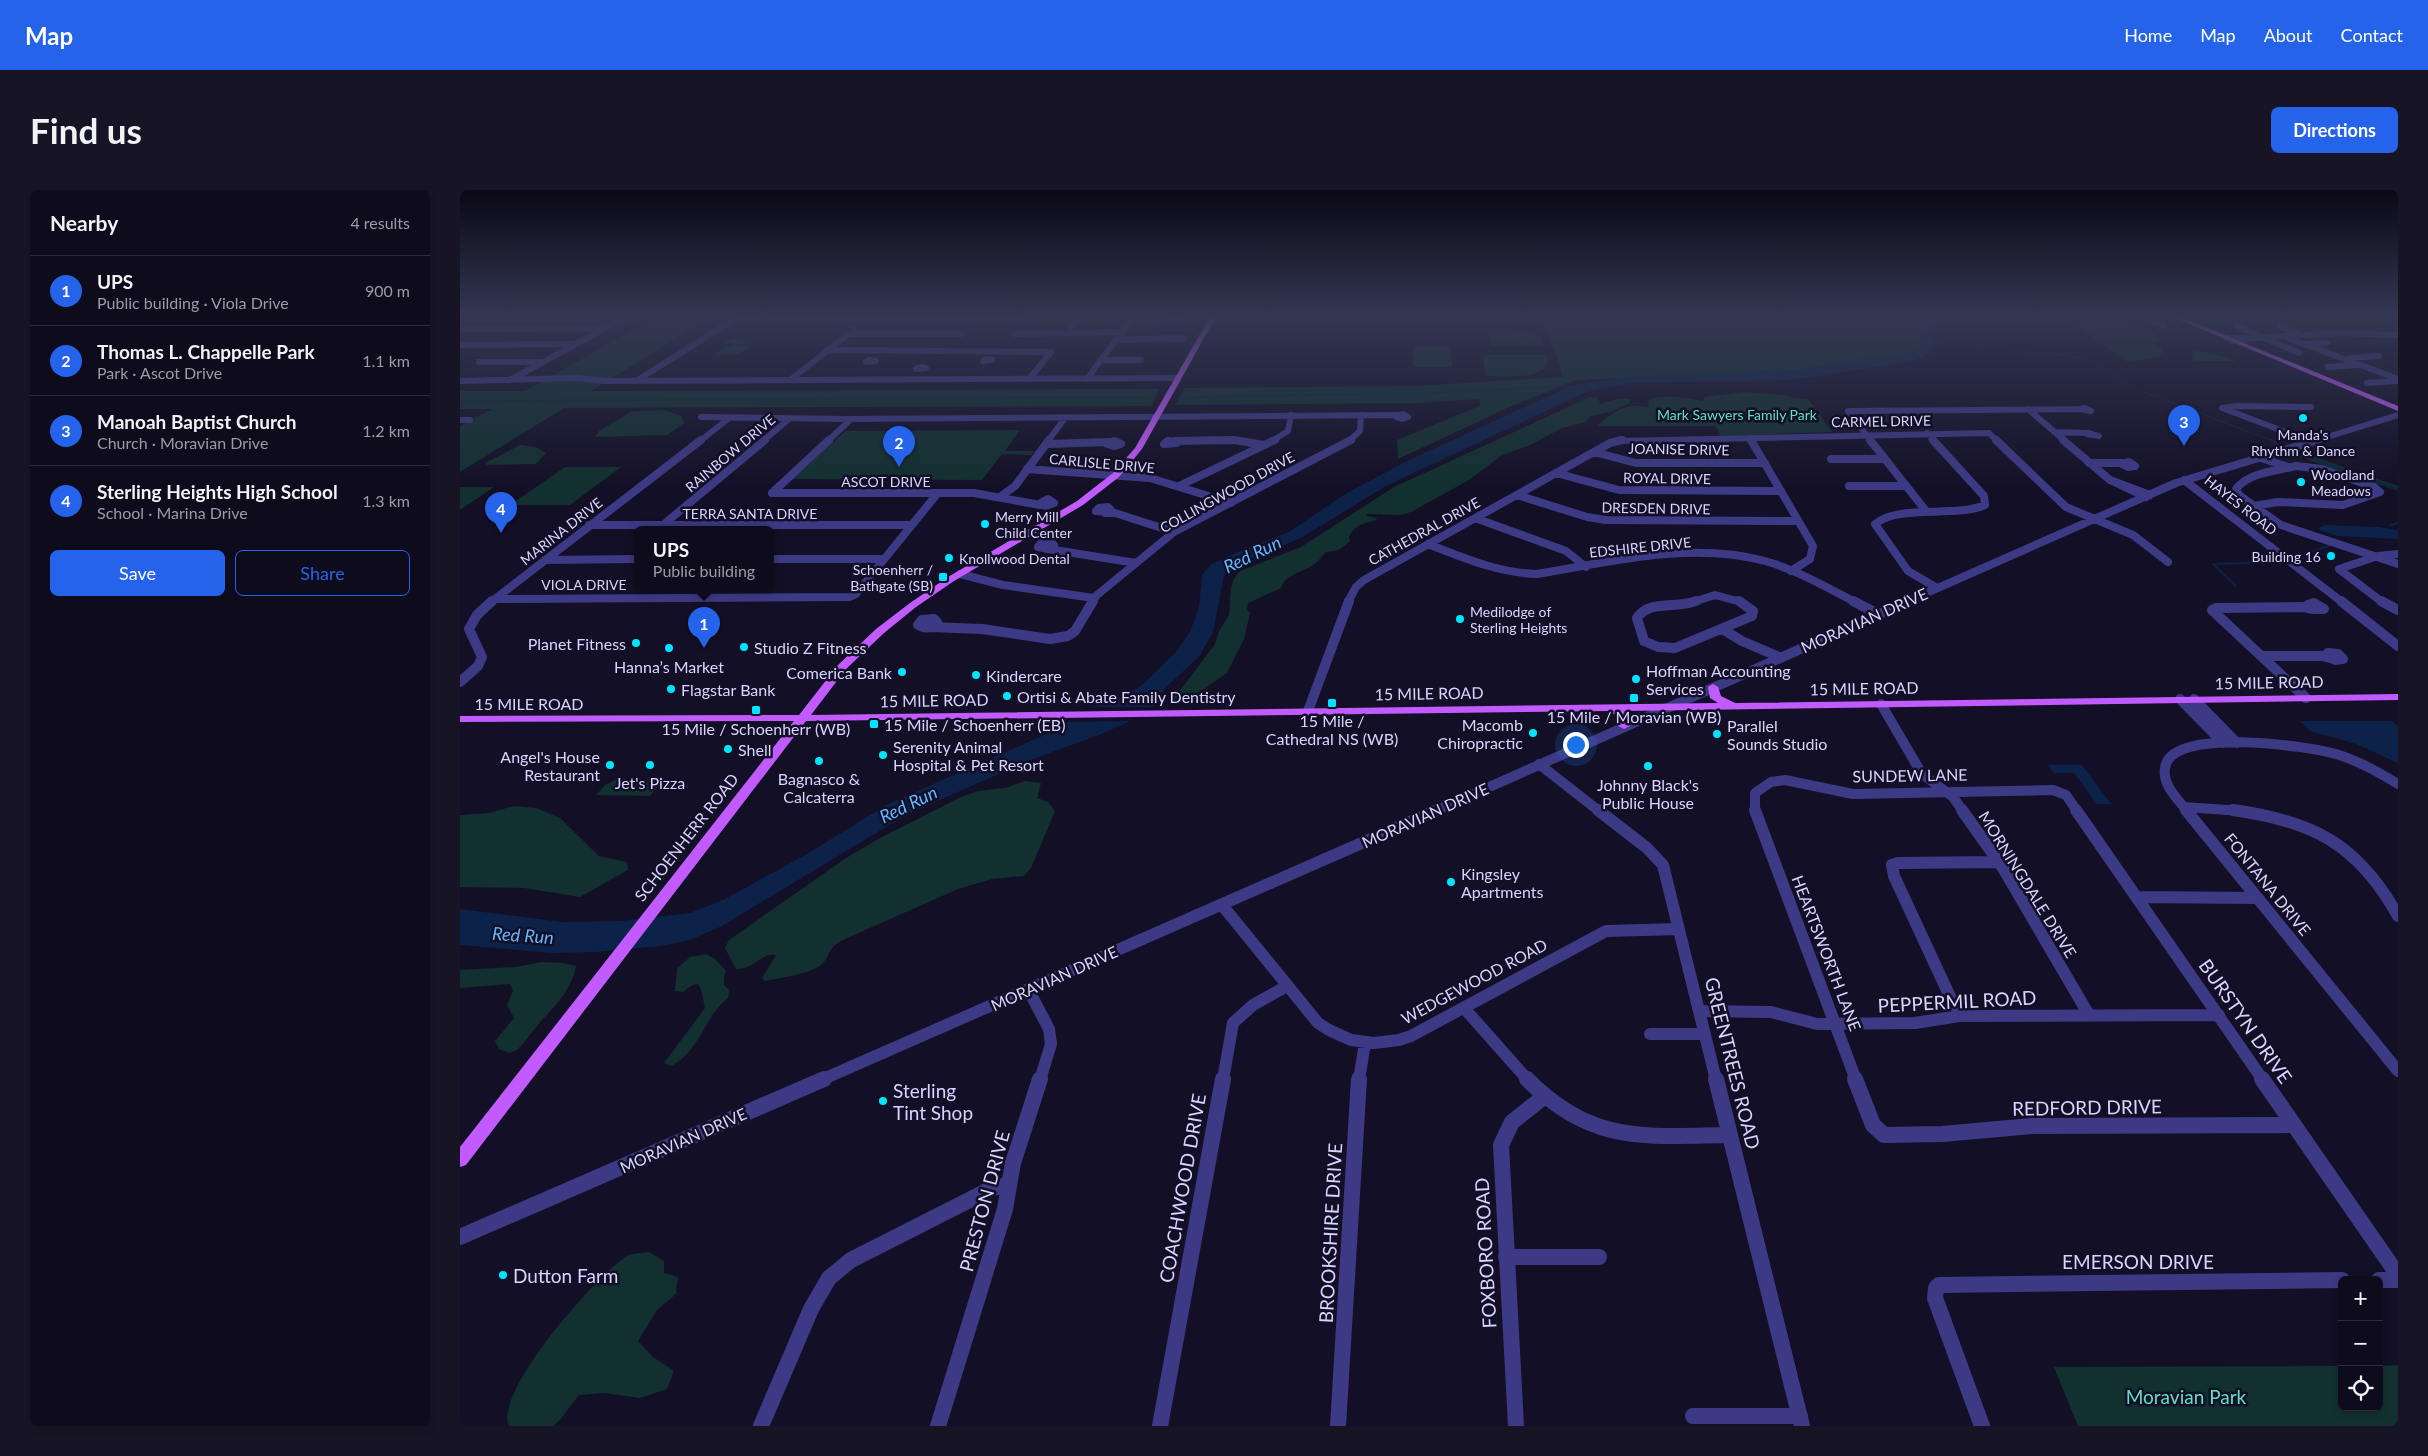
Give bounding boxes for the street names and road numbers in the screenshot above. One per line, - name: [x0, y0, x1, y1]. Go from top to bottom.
- street label: RAINBOW DRIVE: [682, 411, 778, 495]
- street label: CARMEL DRIVE: [1831, 412, 1931, 430]
- street label: JOANISE DRIVE: [1628, 440, 1730, 458]
- street label: COLLINGWOOD DRIVE: [1157, 448, 1297, 536]
- street label: CARLISLE DRIVE: [1048, 450, 1156, 476]
- street label: ROYAL DRIVE: [1623, 469, 1711, 487]
- street label: HAYES ROAD: [2202, 472, 2280, 538]
- street label: ASCOT DRIVE: [841, 473, 931, 490]
- street label: CATHEDRAL DRIVE: [1365, 493, 1483, 569]
- street label: MARINA DRIVE: [517, 494, 605, 568]
- street label: DRESDEN DRIVE: [1601, 499, 1711, 517]
- street label: TERRA SANTA DRIVE: [683, 505, 817, 522]
- street label: EDSHIRE DRIVE: [1588, 533, 1692, 561]
- street label: VIOLA DRIVE: [541, 576, 627, 593]
- street label: MORAVIAN DRIVE: [1798, 583, 1930, 657]
- street label: 15 MILE ROAD: [2214, 672, 2324, 692]
- street label: 15 MILE ROAD: [1809, 678, 1919, 698]
- street label: 15 MILE ROAD: [1374, 683, 1484, 703]
- street label: 15 MILE ROAD: [879, 690, 989, 710]
- street label: 15 MILE ROAD: [475, 694, 583, 713]
- street label: SUNDEW LANE: [1852, 764, 1968, 786]
- street label: SCHOENHERR ROAD: [630, 769, 742, 905]
- street label: MORAVIAN DRIVE: [1359, 778, 1491, 852]
- street label: MORNINGDALE DRIVE: [1975, 807, 2081, 961]
- street label: FONTANA DRIVE: [2221, 829, 2315, 939]
- street label: HEARTSWORTH LANE: [1789, 873, 1865, 1033]
- street label: WEDGEWOOD ROAD: [1398, 934, 1550, 1028]
- street label: MORAVIAN DRIVE: [988, 941, 1120, 1015]
- street label: BURSTYN DRIVE: [2195, 954, 2297, 1088]
- street label: GREENTREES ROAD: [1701, 975, 1765, 1151]
- street label: PEPPERMIL ROAD: [1877, 985, 2037, 1017]
- street label: COACHWOOD DRIVE: [1154, 1092, 1210, 1284]
- street label: REDFORD DRIVE: [2012, 1094, 2162, 1120]
- street label: MORAVIAN DRIVE: [617, 1103, 749, 1177]
- street label: PRESTON DRIVE: [954, 1128, 1014, 1274]
- street label: BROOKSHIRE DRIVE: [1314, 1142, 1346, 1324]
- street label: FOXBORO ROAD: [1470, 1177, 1500, 1329]
- street label: EMERSON DRIVE: [2062, 1250, 2214, 1273]

